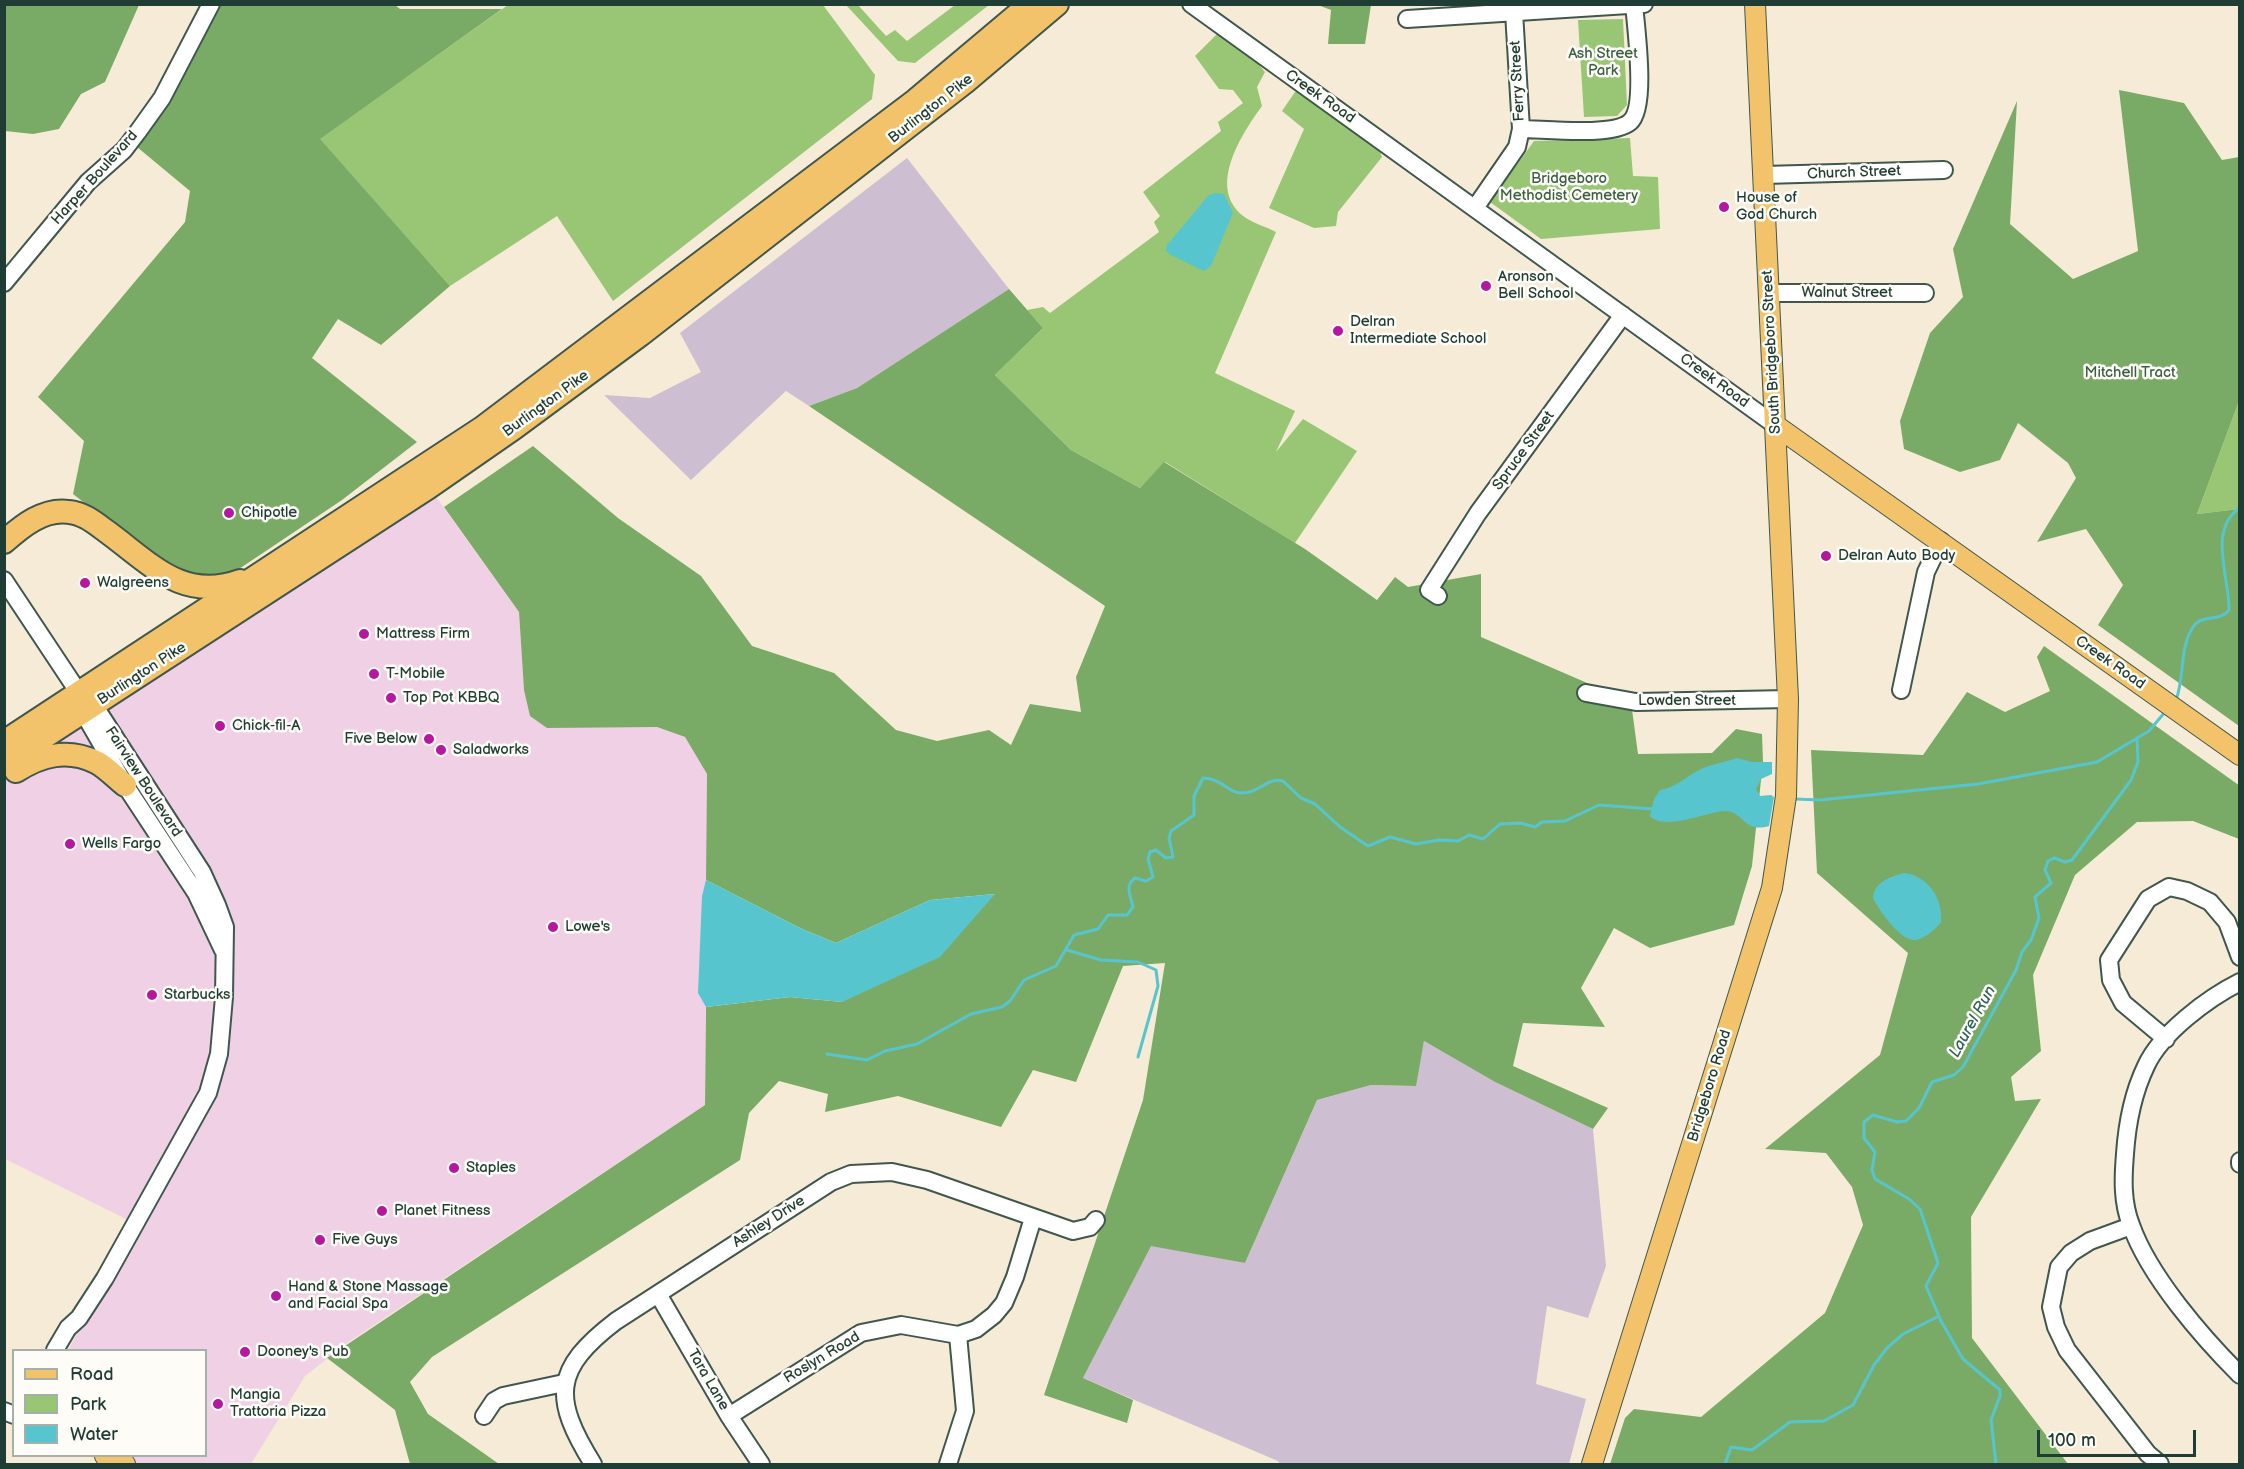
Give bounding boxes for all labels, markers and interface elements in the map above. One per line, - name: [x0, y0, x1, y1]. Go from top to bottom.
- street label: Ferry Street: [1507, 40, 1529, 122]
- park label: Ash Street Park: [1568, 45, 1638, 80]
- street label: Creek Road: [1282, 66, 1358, 128]
- street label: Burlington Pike: [885, 70, 977, 148]
- street label: Harper Boulevard: [48, 127, 142, 229]
- street label: Church Street: [1807, 162, 1901, 184]
- park label: Bridgeboro Methodist Cemetery: [1500, 170, 1638, 205]
- place label: House of God Church: [1736, 189, 1817, 224]
- marker: House of God Church: [1717, 200, 1731, 214]
- place label: Aronson Bell School: [1498, 268, 1574, 303]
- street label: South Bridgeboro Street: [1759, 270, 1785, 434]
- marker: Aronson Bell School: [1479, 279, 1493, 293]
- street label: Walnut Street: [1801, 284, 1893, 302]
- place label: Delran Intermediate School: [1350, 313, 1486, 348]
- marker: Delran Intermediate School: [1331, 324, 1345, 338]
- street label: Creek Road: [1676, 350, 1752, 412]
- park label: Mitchell Tract: [2085, 364, 2175, 382]
- street label: Burlington Pike: [499, 367, 593, 441]
- street label: Spruce Street: [1489, 408, 1559, 494]
- place label: Chipotle: [241, 504, 297, 522]
- marker: Chipotle: [222, 506, 236, 520]
- place label: Delran Auto Body: [1838, 547, 1955, 565]
- marker: Delran Auto Body: [1819, 549, 1833, 563]
- place label: Walgreens: [97, 574, 169, 592]
- marker: Walgreens: [78, 576, 92, 590]
- place label: Mattress Firm: [376, 625, 470, 643]
- marker: Mattress Firm: [357, 627, 371, 641]
- street label: Creek Road: [2072, 632, 2148, 694]
- street label: Burlington Pike: [94, 639, 190, 709]
- place label: T-Mobile: [386, 665, 445, 683]
- marker: T-Mobile: [367, 667, 381, 681]
- place label: Top Pot KBBQ: [403, 689, 499, 707]
- marker: Top Pot KBBQ: [384, 691, 398, 705]
- street label: Lowden Street: [1638, 692, 1736, 710]
- place label: Chick-fil-A: [232, 717, 300, 735]
- marker: Chick-fil-A: [213, 719, 227, 733]
- street label: Fairview Boulevard: [101, 723, 185, 841]
- place label: Five Below: [344, 730, 417, 748]
- marker: Five Below: [422, 732, 436, 746]
- place label: Saladworks: [453, 741, 529, 759]
- marker: Saladworks: [434, 743, 448, 757]
- place label: Wells Fargo: [82, 835, 161, 853]
- marker: Wells Fargo: [63, 837, 77, 851]
- place label: Lowe's: [565, 918, 610, 936]
- marker: Lowe's: [546, 920, 560, 934]
- water label: Laurel Run: [1946, 983, 2000, 1061]
- place label: Starbucks: [164, 986, 231, 1004]
- marker: Starbucks: [145, 988, 159, 1002]
- street label: Bridgeboro Road: [1684, 1028, 1736, 1144]
- place label: Staples: [466, 1159, 516, 1177]
- marker: Staples: [447, 1161, 461, 1175]
- street label: Ashley Drive: [730, 1192, 808, 1252]
- place label: Planet Fitness: [394, 1202, 490, 1220]
- marker: Planet Fitness: [375, 1204, 389, 1218]
- place label: Five Guys: [332, 1231, 398, 1249]
- marker: Five Guys: [313, 1233, 327, 1247]
- place label: Hand & Stone Massage and Facial Spa: [288, 1278, 448, 1313]
- marker: Hand & Stone Massage and Facial Spa: [269, 1289, 283, 1303]
- street label: Roslyn Road: [781, 1328, 863, 1388]
- place label: Dooney's Pub: [257, 1343, 349, 1361]
- marker: Dooney's Pub: [238, 1345, 252, 1359]
- street label: Tara Lane: [683, 1346, 733, 1414]
- legend: [12, 1349, 207, 1457]
- text: Road: [70, 1364, 114, 1385]
- place label: Mangia Trattoria Pizza: [230, 1386, 326, 1421]
- text: Park: [70, 1394, 106, 1415]
- marker: Mangia Trattoria Pizza: [211, 1397, 225, 1411]
- scale bar: [2040, 1418, 2199, 1456]
- text: Water: [70, 1424, 118, 1445]
- text: 100 m: [2048, 1430, 2096, 1451]

